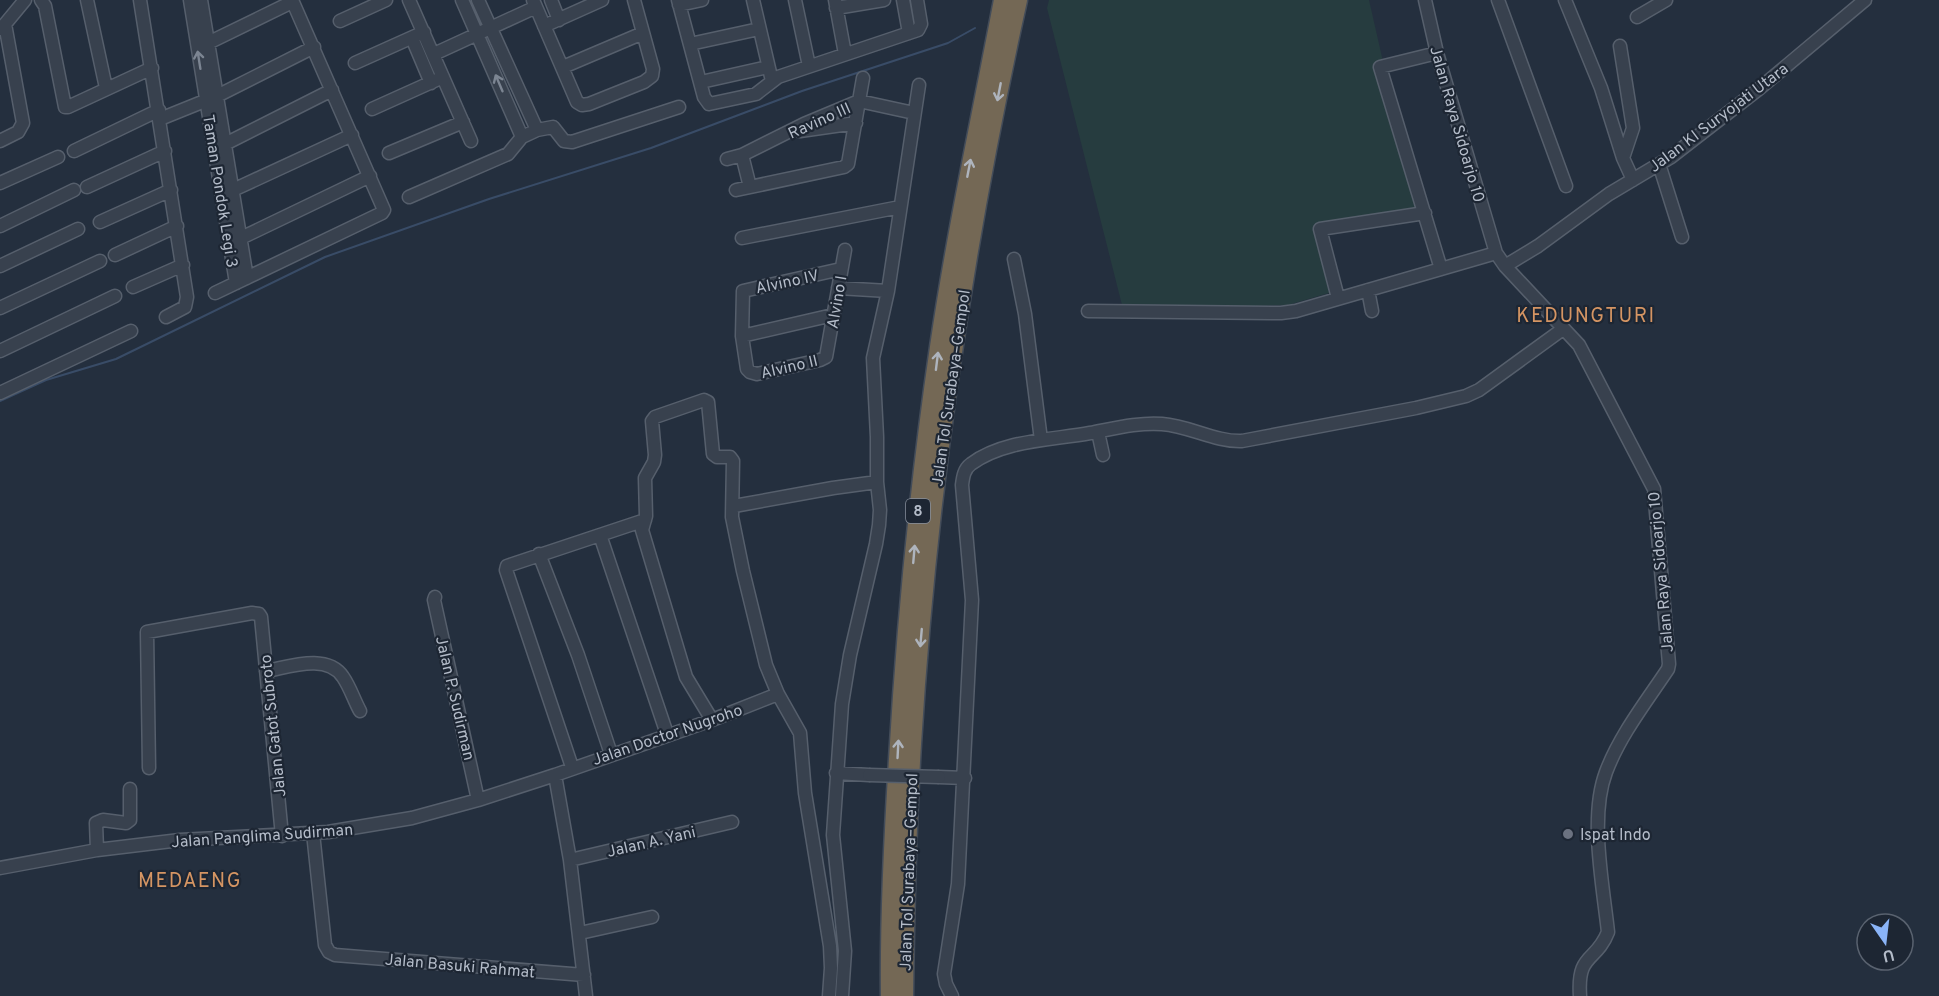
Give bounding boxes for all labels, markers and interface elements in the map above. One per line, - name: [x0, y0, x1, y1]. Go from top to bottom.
- street label: Jalan Raya Sidoarjo 10: [1424, 44, 1488, 205]
- one-way arrow: [194, 50, 205, 70]
- street label: Jalan KI Suryojati Utara: [1645, 60, 1793, 178]
- one-way arrow: [492, 75, 504, 93]
- one-way arrow: [993, 82, 1004, 101]
- street label: Ravino III: [785, 99, 854, 144]
- street label: Taman Pondok Legi 3: [197, 113, 241, 269]
- one-way arrow: [964, 159, 976, 178]
- street label: Alvino IV: [754, 267, 821, 299]
- street label: Alvino I: [823, 274, 852, 331]
- street label: Jalan Tol Surabaya–Gempol: [928, 289, 976, 488]
- district label: KEDUNGTURI: [1516, 304, 1656, 330]
- one-way arrow: [932, 351, 943, 371]
- street label: Alvino II: [759, 352, 820, 384]
- street label: Jalan Raya Sidoarjo 10: [1645, 491, 1679, 653]
- road number: 8: [906, 499, 930, 523]
- one-way arrow: [909, 545, 920, 565]
- one-way arrow: [915, 628, 926, 648]
- street label: Jalan P. Sudirman: [430, 634, 478, 763]
- street label: Jalan Gatot Subroto: [257, 653, 291, 798]
- street label: Jalan Doctor Nugroho: [590, 701, 745, 771]
- one-way arrow: [893, 739, 904, 759]
- street label: Jalan Tol Surabaya–Gempol: [897, 773, 923, 971]
- street label: Jalan Panglima Sudirman: [170, 821, 354, 853]
- street label: Jalan A. Yani: [605, 823, 698, 863]
- place label: Ispat Indo: [1580, 826, 1651, 846]
- marker: Ispat Indo: [1561, 827, 1575, 841]
- district label: MEDAENG: [138, 869, 242, 895]
- north arrow: [1855, 912, 1915, 972]
- text: U: [1880, 944, 1896, 966]
- street label: Jalan Basuki Rahmat: [384, 950, 536, 984]

